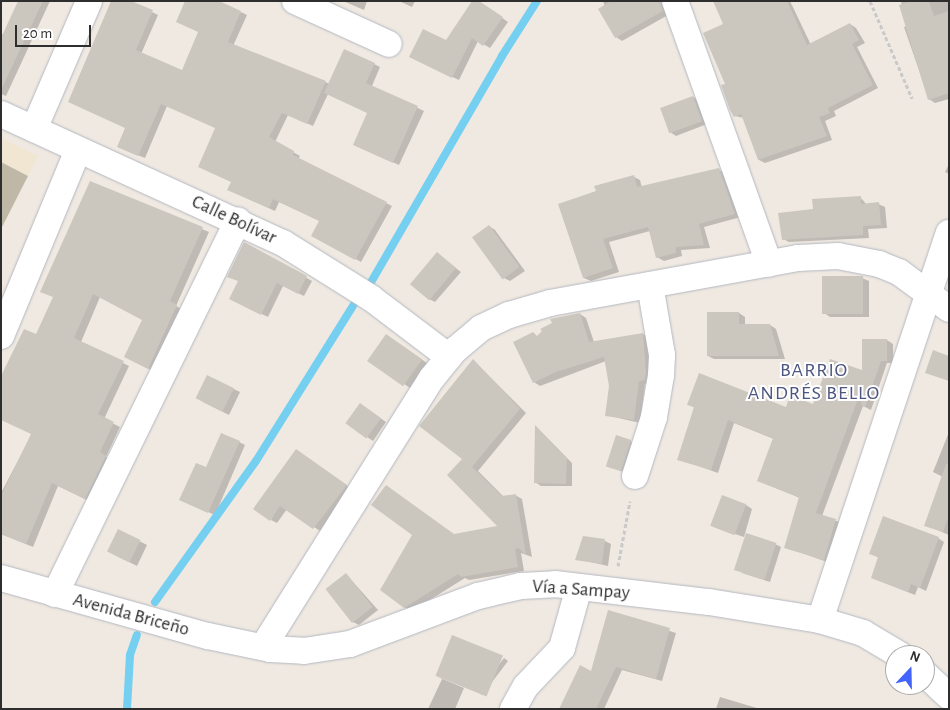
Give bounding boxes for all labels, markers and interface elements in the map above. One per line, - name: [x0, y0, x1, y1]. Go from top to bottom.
- scale bar: [18, 15, 94, 47]
- text: 20 m: [23, 26, 52, 41]
- street label: Calle Bolívar: [188, 190, 280, 250]
- district label: BARRIO ANDRÉS BELLO: [746, 359, 882, 406]
- street label: Vía a Sampay: [531, 575, 631, 605]
- street label: Avenida Briceño: [70, 589, 192, 641]
- north arrow: [885, 645, 935, 695]
- text: N: [908, 649, 922, 665]

